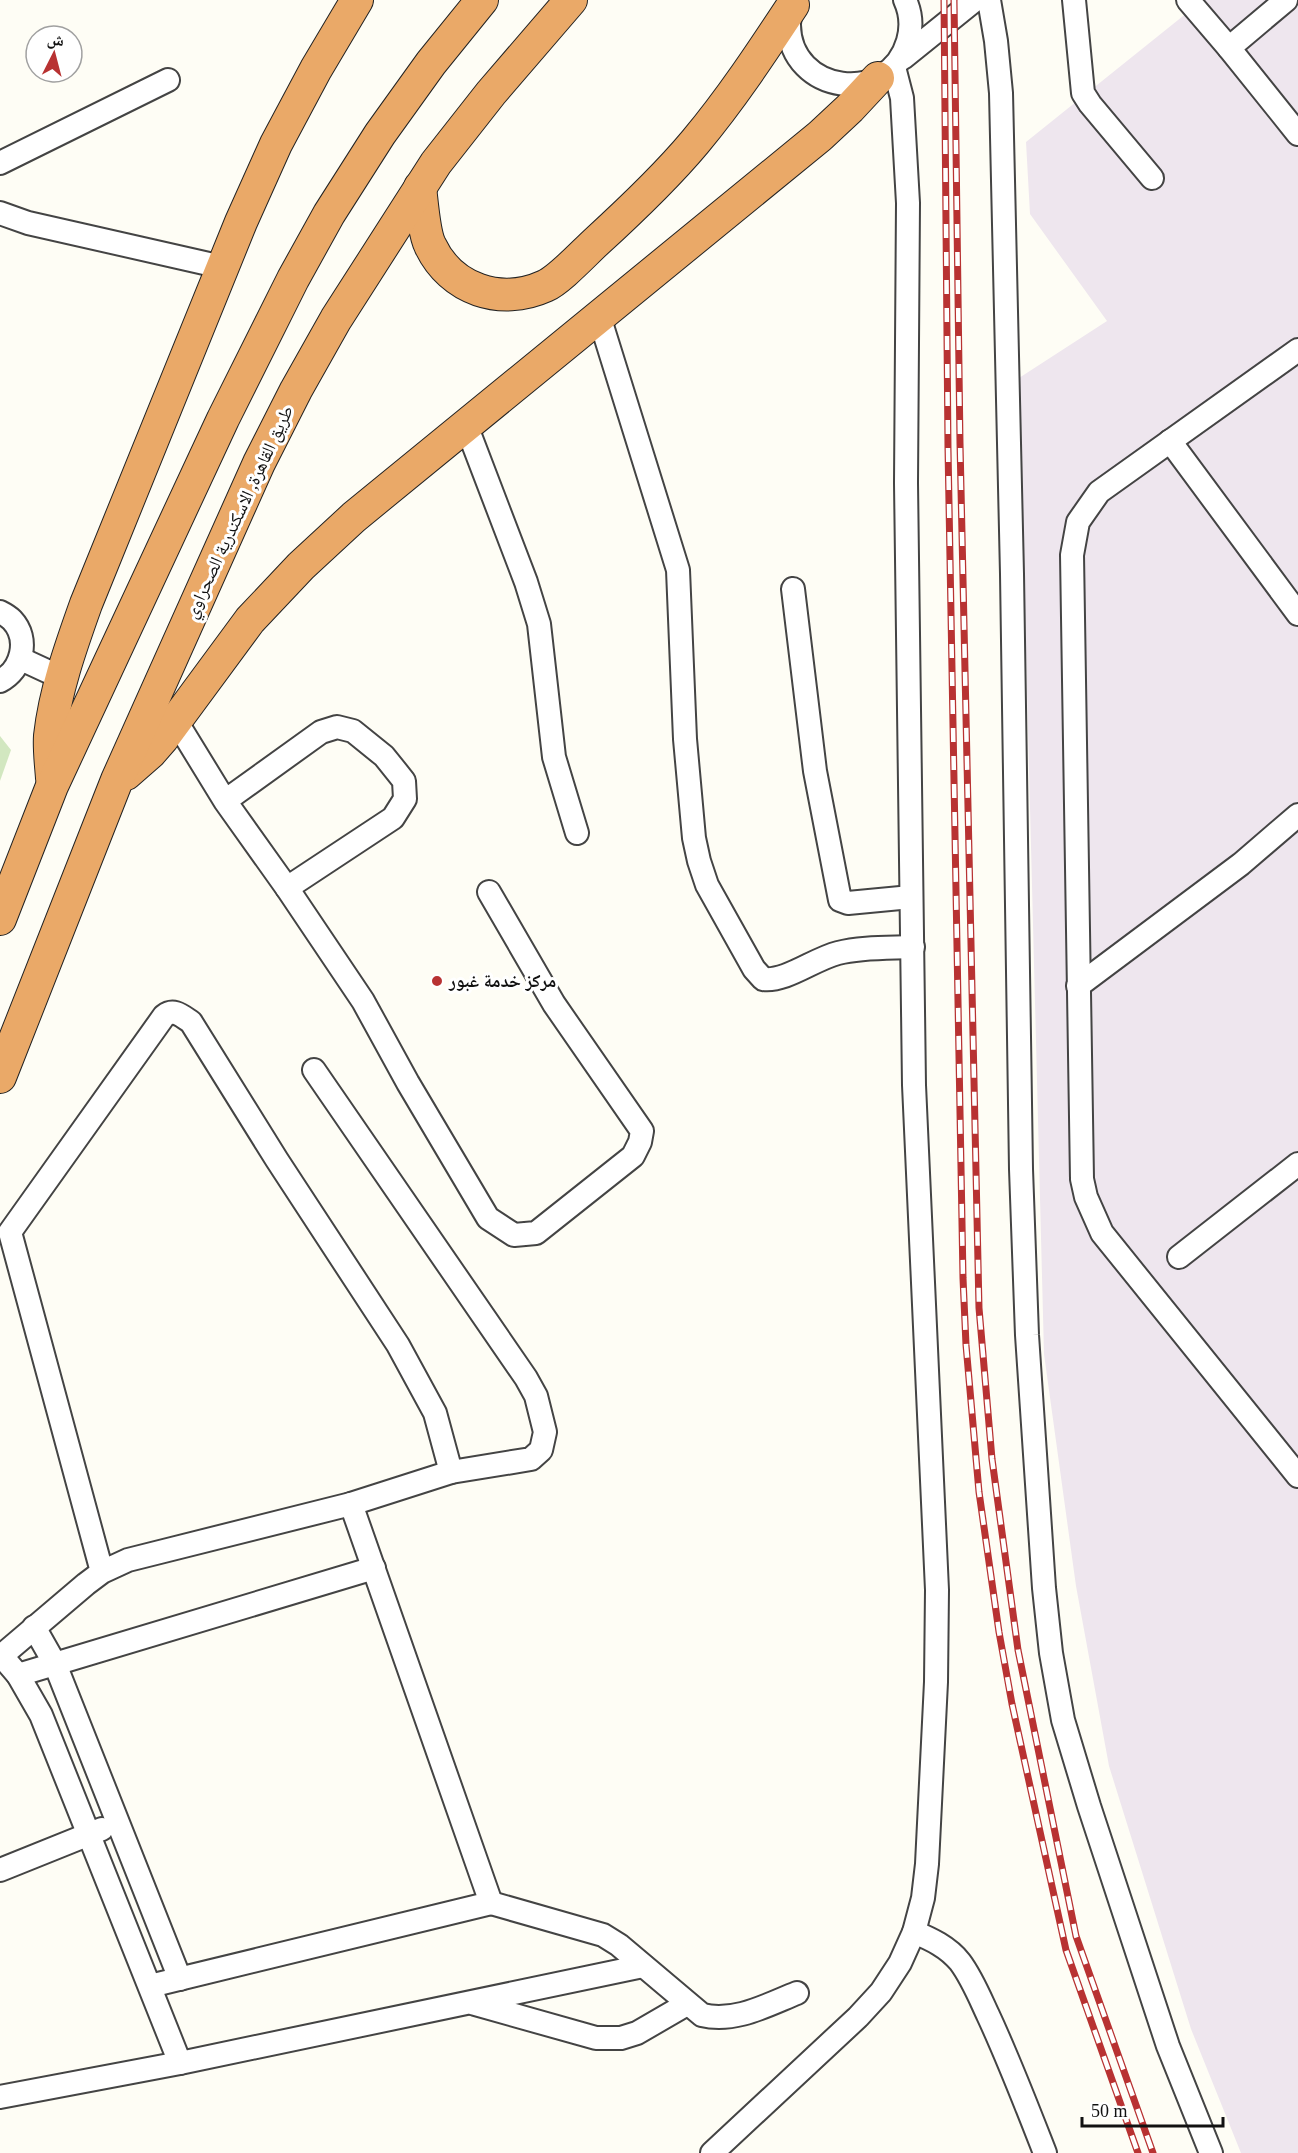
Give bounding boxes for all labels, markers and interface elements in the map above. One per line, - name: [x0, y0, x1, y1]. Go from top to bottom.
- north arrow: [24, 24, 84, 84]
- text: ش: [46, 30, 65, 50]
- street label: طريق القاهرة, الاسكندرية الصحراوي: [181, 403, 301, 623]
- place label: مركز خدمة غبور: [448, 971, 556, 992]
- marker: مركز خدمة غبور: [430, 974, 444, 988]
- scale bar: [1082, 2090, 1223, 2128]
- text: 50 m: [1091, 2101, 1128, 2121]

